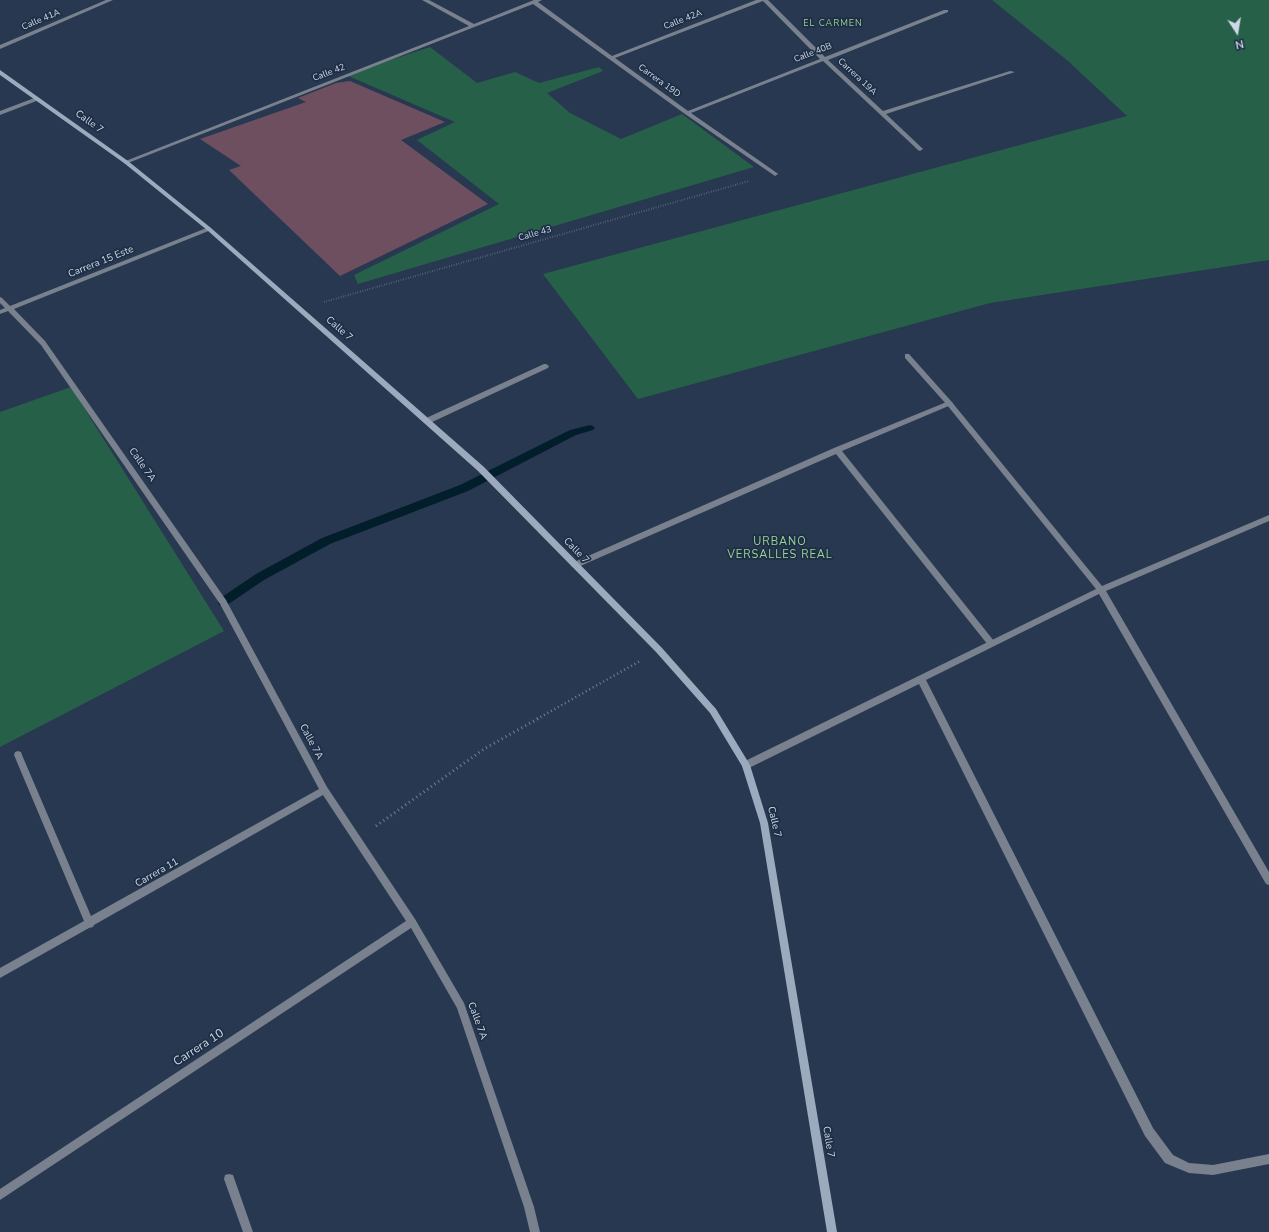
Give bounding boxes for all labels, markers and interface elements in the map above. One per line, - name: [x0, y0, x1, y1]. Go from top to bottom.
- street label: Calle 41A: [20, 7, 62, 33]
- street label: Calle 42A: [662, 8, 704, 32]
- north arrow: [1217, 12, 1257, 52]
- district label: EL CARMEN: [803, 19, 863, 29]
- text: N: [1234, 36, 1245, 52]
- street label: Calle 40B: [792, 41, 834, 65]
- street label: Carrera 19A: [835, 56, 879, 98]
- street label: Calle 42: [311, 62, 347, 84]
- street label: Carrera 19D: [636, 62, 682, 100]
- street label: Calle 7: [73, 108, 105, 136]
- street label: Calle 43: [517, 224, 553, 244]
- street label: Carrera 15 Este: [67, 243, 135, 281]
- street label: Calle 7: [323, 314, 355, 344]
- street label: Calle 7A: [126, 446, 158, 484]
- street label: Calle 7: [561, 535, 591, 567]
- district label: URBANO VERSALLES REAL: [727, 535, 833, 561]
- street label: Calle 7A: [297, 722, 325, 762]
- street label: Calle 7: [765, 805, 783, 839]
- street label: Carrera 11: [133, 856, 181, 890]
- street label: Calle 7A: [465, 1001, 489, 1041]
- street label: Carrera 10: [171, 1026, 227, 1070]
- street label: Calle 7: [820, 1125, 836, 1159]

